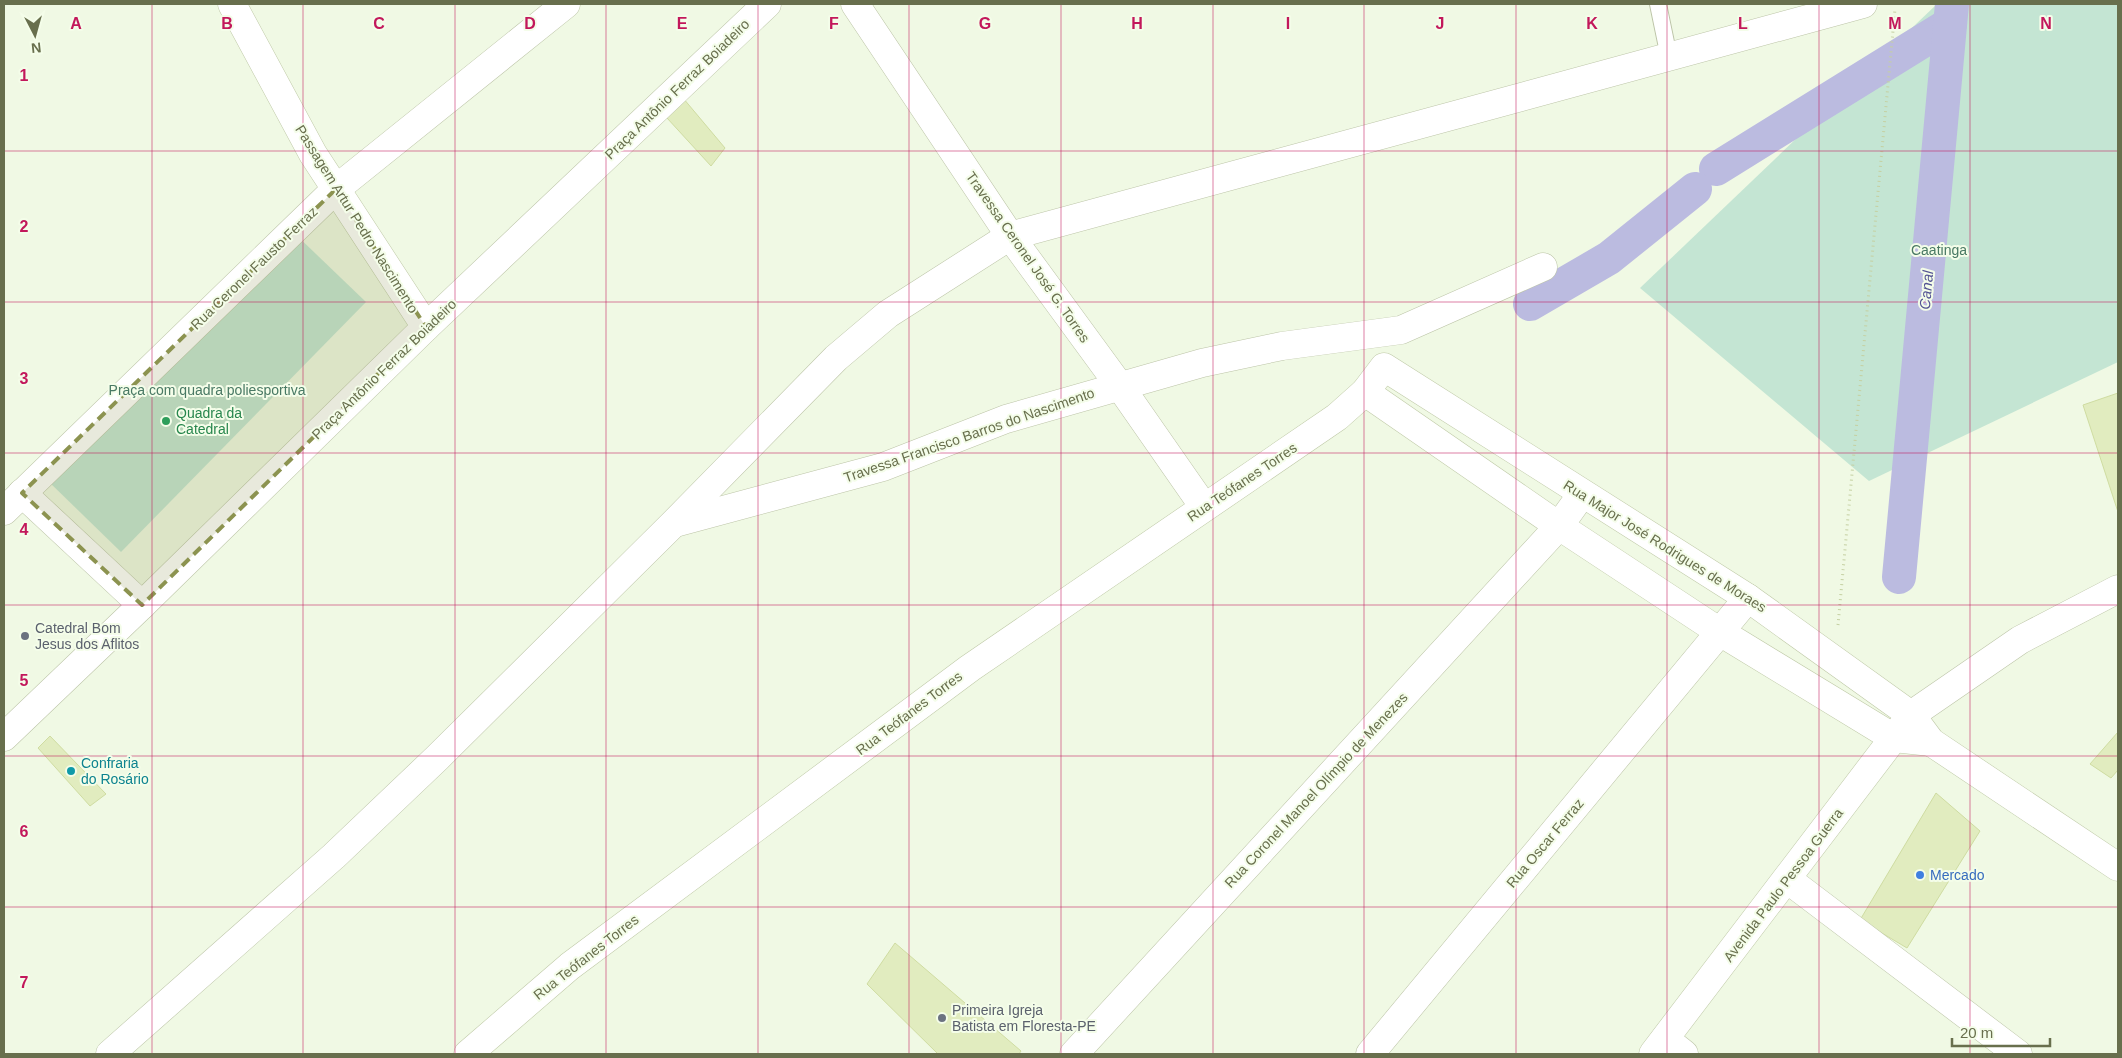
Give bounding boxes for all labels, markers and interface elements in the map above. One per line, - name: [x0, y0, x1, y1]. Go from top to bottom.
- north arrow: [10, 10, 60, 60]
- text: A: [70, 15, 82, 32]
- text: B: [221, 15, 233, 32]
- text: C: [373, 15, 385, 32]
- text: D: [524, 15, 536, 32]
- text: E: [677, 15, 688, 32]
- text: F: [829, 15, 839, 32]
- text: G: [979, 15, 991, 32]
- text: H: [1131, 15, 1143, 32]
- text: I: [1286, 15, 1290, 32]
- text: J: [1436, 15, 1444, 32]
- text: K: [1586, 15, 1598, 32]
- text: L: [1738, 15, 1748, 32]
- text: M: [1888, 15, 1902, 32]
- text: N: [2040, 15, 2052, 32]
- street label: Praça Antônio Ferraz Boiadeiro: [601, 16, 753, 162]
- text: N: [30, 39, 42, 56]
- text: 1: [20, 67, 29, 84]
- street label: Passagem Artur Pedro Nascimento: [292, 122, 422, 316]
- street label: Travessa Ceronel José G. Torres: [963, 169, 1093, 345]
- street label: Rua Ceronel Fausto Ferraz: [187, 203, 321, 333]
- text: 2: [20, 218, 29, 235]
- park label: Caatinga: [1911, 242, 1967, 258]
- water label: Canal: [1916, 269, 1936, 310]
- street label: Praça Antônio Ferraz Boiadeiro: [308, 296, 460, 442]
- text: 3: [20, 370, 29, 387]
- park label: Praça com quadra poliesportiva: [109, 382, 306, 398]
- street label: Travessa Francisco Barros do Nascimento: [842, 384, 1097, 486]
- place label: Quadra da Catedral: [176, 405, 242, 437]
- marker: Quadra da Catedral: [160, 415, 172, 427]
- street label: Rua Teófanes Torres: [1184, 439, 1300, 525]
- street label: Rua Major José Rodrigues de Moraes: [1561, 477, 1769, 615]
- text: 4: [20, 521, 29, 538]
- place label: Catedral Bom Jesus dos Aflitos: [35, 620, 139, 652]
- marker: Catedral Bom Jesus dos Aflitos: [19, 630, 31, 642]
- street label: Rua Teófanes Torres: [853, 668, 965, 758]
- text: 5: [20, 672, 29, 689]
- street label: Rua Coronel Manoel Olímpio de Menezes: [1221, 689, 1411, 891]
- place label: Confraria do Rosário: [81, 755, 149, 787]
- marker: Confraria do Rosário: [65, 765, 77, 777]
- street label: Rua Oscar Ferraz: [1503, 795, 1587, 891]
- street label: Avenida Paulo Pessoa Guerra: [1720, 805, 1846, 965]
- text: 6: [20, 823, 29, 840]
- place label: Mercado: [1930, 867, 1985, 883]
- marker: Mercado: [1914, 869, 1926, 881]
- street label: Rua Teófanes Torres: [530, 911, 642, 1003]
- text: 7: [20, 974, 29, 991]
- place label: Primeira Igreja Batista em Floresta-PE: [952, 1002, 1096, 1034]
- marker: Primeira Igreja Batista em Floresta-PE: [936, 1012, 948, 1024]
- scale bar: [1952, 1016, 2050, 1048]
- text: 20 m: [1960, 1024, 1993, 1041]

